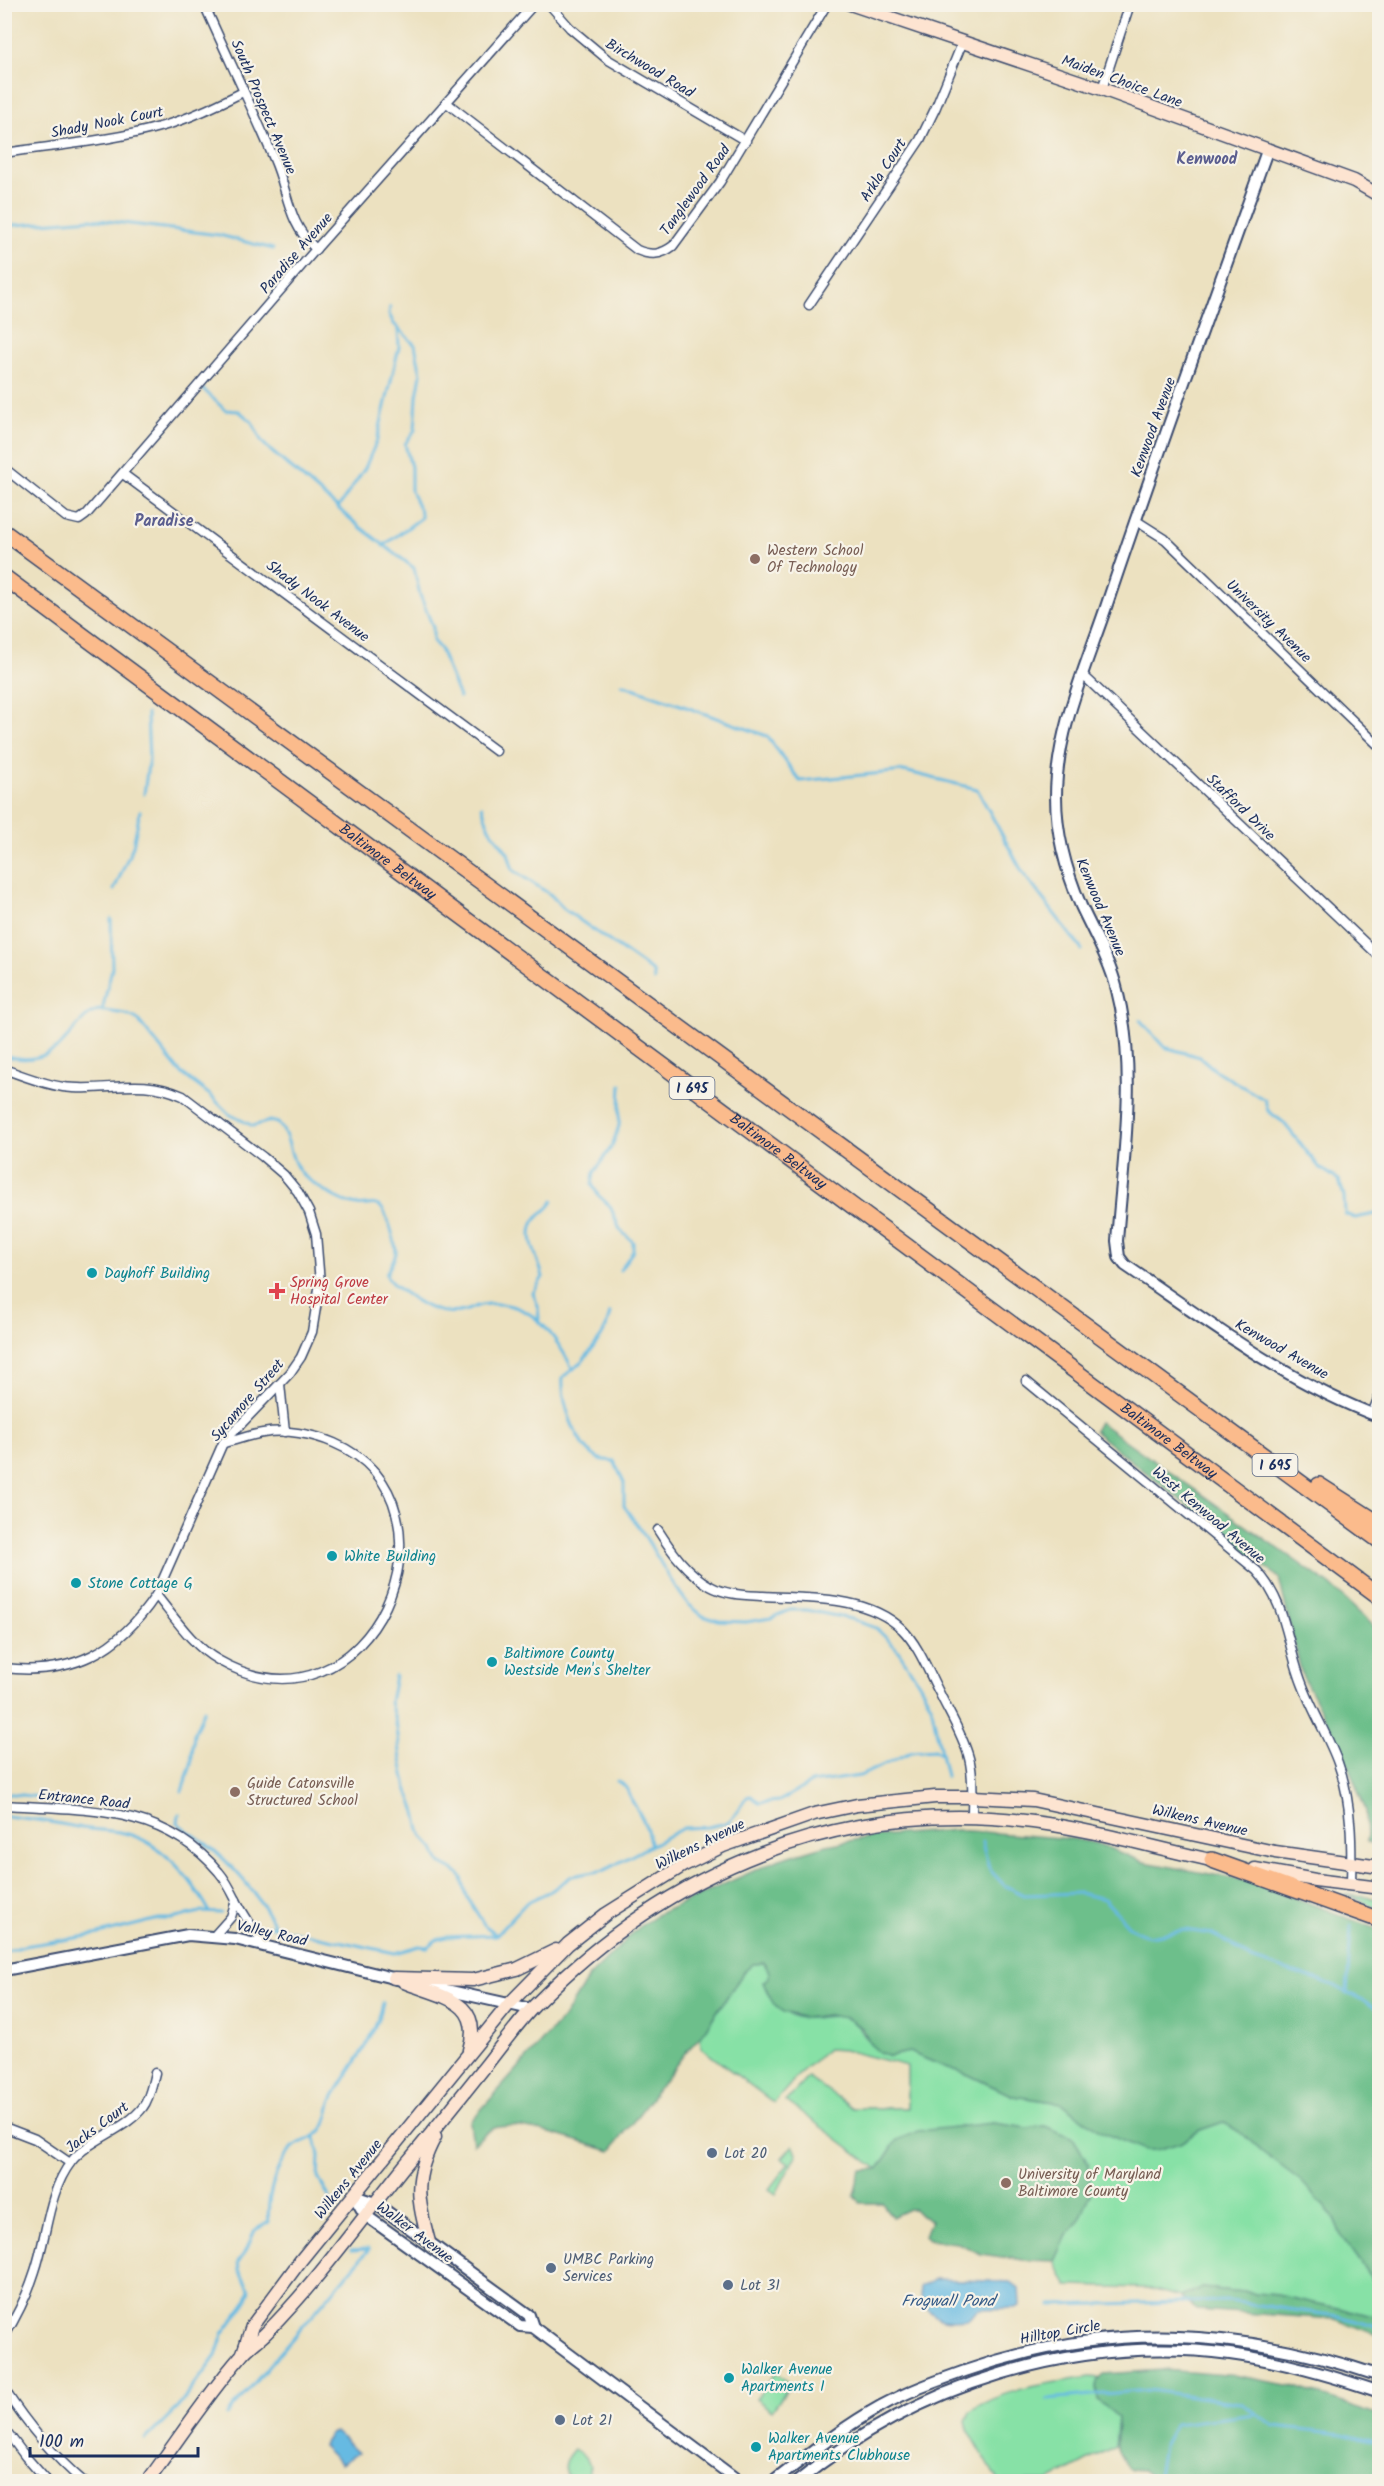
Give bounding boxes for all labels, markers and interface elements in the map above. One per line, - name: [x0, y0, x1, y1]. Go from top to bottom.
- street label: Birchwood Road: [600, 33, 699, 105]
- street label: South Prospect Avenue: [224, 36, 302, 179]
- street label: Maiden Choice Lane: [1058, 49, 1186, 115]
- street label: Shady Nook Court: [49, 100, 166, 146]
- street label: Arkla Court: [854, 134, 914, 207]
- street label: Tanglewood Road: [654, 139, 738, 241]
- district label: Kenwood: [1177, 147, 1238, 172]
- street label: Paradise Avenue: [254, 207, 339, 300]
- street label: Kenwood Avenue: [1125, 374, 1183, 481]
- district label: Paradise: [135, 509, 194, 534]
- place label: Western School Of Technology: [767, 539, 864, 580]
- marker: Western School Of Technology: [748, 552, 762, 566]
- street label: Shady Nook Avenue: [260, 555, 375, 649]
- street label: University Avenue: [1220, 574, 1317, 669]
- street label: Stafford Drive: [1200, 768, 1281, 847]
- street label: Baltimore Beltway: [334, 818, 442, 907]
- street label: Kenwood Avenue: [1069, 854, 1132, 961]
- road number: I 695: [670, 1077, 714, 1099]
- street label: Baltimore Beltway: [724, 1108, 832, 1197]
- place label: Dayhoff Building: [104, 1262, 210, 1286]
- marker: Dayhoff Building: [85, 1266, 99, 1280]
- place label: Spring Grove Hospital Center: [290, 1271, 389, 1312]
- marker: Spring Grove Hospital Center: [268, 1282, 286, 1300]
- street label: Kenwood Avenue: [1230, 1313, 1333, 1387]
- street label: Sycamore Street: [205, 1354, 291, 1447]
- street label: Baltimore Beltway: [1114, 1397, 1223, 1486]
- road number: I 695: [1252, 1454, 1298, 1476]
- street label: West Kenwood Avenue: [1146, 1461, 1271, 1571]
- place label: White Building: [344, 1545, 436, 1569]
- marker: White Building: [325, 1549, 339, 1563]
- place label: Stone Cottage G: [88, 1572, 193, 1596]
- marker: Stone Cottage G: [69, 1576, 83, 1590]
- place label: Baltimore County Westside Men's Shelter: [504, 1642, 651, 1683]
- marker: Baltimore County Westside Men's Shelter: [485, 1655, 499, 1669]
- place label: Guide Catonsville Structured School: [247, 1772, 358, 1813]
- street label: Entrance Road: [37, 1783, 131, 1817]
- marker: Guide Catonsville Structured School: [228, 1785, 242, 1799]
- street label: Wilkens Avenue: [1150, 1798, 1250, 1844]
- street label: Wilkens Avenue: [651, 1813, 750, 1877]
- street label: Valley Road: [234, 1914, 310, 1954]
- street label: Jacks Court: [61, 2096, 135, 2160]
- street label: Wilkens Avenue: [309, 2134, 389, 2225]
- place label: Lot 20: [724, 2142, 768, 2166]
- marker: Lot 20: [705, 2146, 719, 2160]
- place label: University of Maryland Baltimore County: [1018, 2163, 1161, 2204]
- marker: University of Maryland Baltimore County: [999, 2176, 1013, 2190]
- street label: Walker Avenue: [371, 2196, 458, 2270]
- place label: UMBC Parking Services: [563, 2248, 654, 2289]
- marker: UMBC Parking Services: [544, 2261, 558, 2275]
- place label: Lot 31: [740, 2274, 780, 2298]
- marker: Lot 31: [721, 2278, 735, 2292]
- water label: Frogwall Pond: [901, 2289, 999, 2314]
- street label: Hilltop Circle: [1018, 2314, 1103, 2352]
- place label: Walker Avenue Apartments I: [741, 2358, 833, 2399]
- marker: Walker Avenue Apartments I: [722, 2371, 736, 2385]
- place label: Lot 21: [572, 2409, 613, 2433]
- marker: Lot 21: [553, 2413, 567, 2427]
- scale bar: [30, 2420, 198, 2458]
- place label: Walker Avenue Apartments Clubhouse: [768, 2427, 910, 2468]
- text: 100 m: [39, 2428, 84, 2457]
- marker: Walker Avenue Apartments Clubhouse: [749, 2440, 763, 2454]

